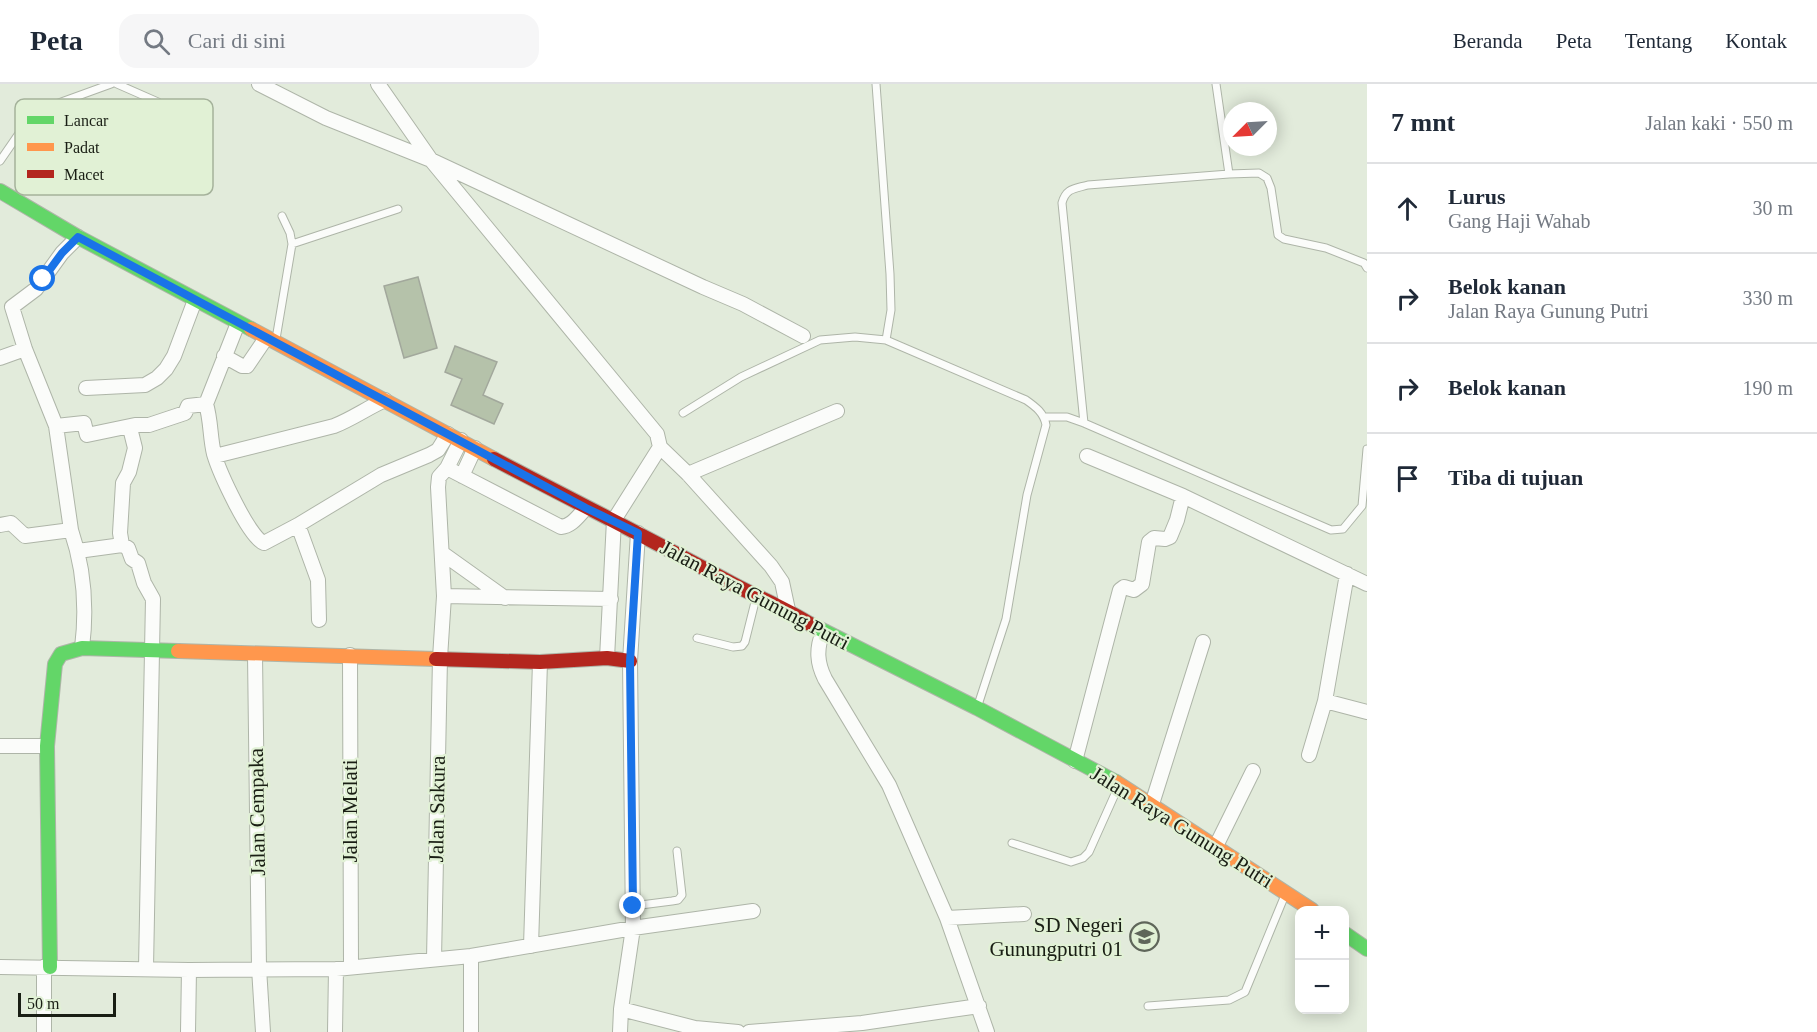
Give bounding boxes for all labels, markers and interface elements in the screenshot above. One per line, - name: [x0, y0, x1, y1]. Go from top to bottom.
- search box: [119, 14, 539, 68]
- text: Peta: [30, 25, 83, 56]
- icon: search: [140, 25, 173, 58]
- text: Cari di sini: [188, 28, 286, 53]
- text: Beranda: [1453, 29, 1523, 53]
- text: Peta: [1556, 29, 1592, 53]
- text: Tentang: [1625, 29, 1692, 53]
- text: Kontak: [1725, 29, 1787, 53]
- legend: [15, 99, 213, 195]
- north arrow: [1223, 102, 1277, 156]
- text: 7 mnt: [1391, 108, 1455, 137]
- text: Lancar: [64, 112, 109, 129]
- text: Jalan kaki · 550 m: [1645, 112, 1793, 134]
- text: Padat: [64, 139, 100, 156]
- text: Macet: [64, 166, 105, 183]
- text: Lurus: [1448, 184, 1505, 209]
- icon: ahead: [1391, 192, 1424, 225]
- text: 30 m: [1752, 197, 1793, 219]
- text: Gang Haji Wahab: [1448, 210, 1590, 232]
- route start: [29, 265, 55, 291]
- text: Belok kanan: [1448, 274, 1566, 299]
- icon: right: [1391, 282, 1424, 315]
- text: 330 m: [1742, 287, 1793, 309]
- text: Jalan Raya Gunung Putri: [1448, 300, 1649, 322]
- icon: right: [1391, 372, 1424, 405]
- text: Belok kanan: [1448, 375, 1566, 400]
- text: 190 m: [1742, 377, 1793, 399]
- icon: arrive: [1391, 462, 1424, 495]
- text: Tiba di tujuan: [1448, 465, 1583, 490]
- street label: Jalan Raya Gunung Putri: [656, 535, 854, 655]
- street label: Jalan Cempaka: [244, 747, 270, 876]
- street label: Jalan Sakura: [424, 755, 450, 863]
- street label: Jalan Melati: [338, 759, 362, 863]
- street label: Jalan Raya Gunung Putri: [1086, 761, 1278, 893]
- route end: [619, 892, 645, 918]
- map controls: [1295, 906, 1349, 1014]
- button: +: [1295, 906, 1349, 960]
- place label: SD Negeri Gunungputri 01: [989, 913, 1123, 961]
- school or university icon: SD Negeri Gunungputri 01: [1128, 921, 1160, 953]
- button: −: [1295, 960, 1349, 1014]
- scale bar: [18, 990, 116, 1018]
- text: 50 m: [27, 995, 59, 1012]

